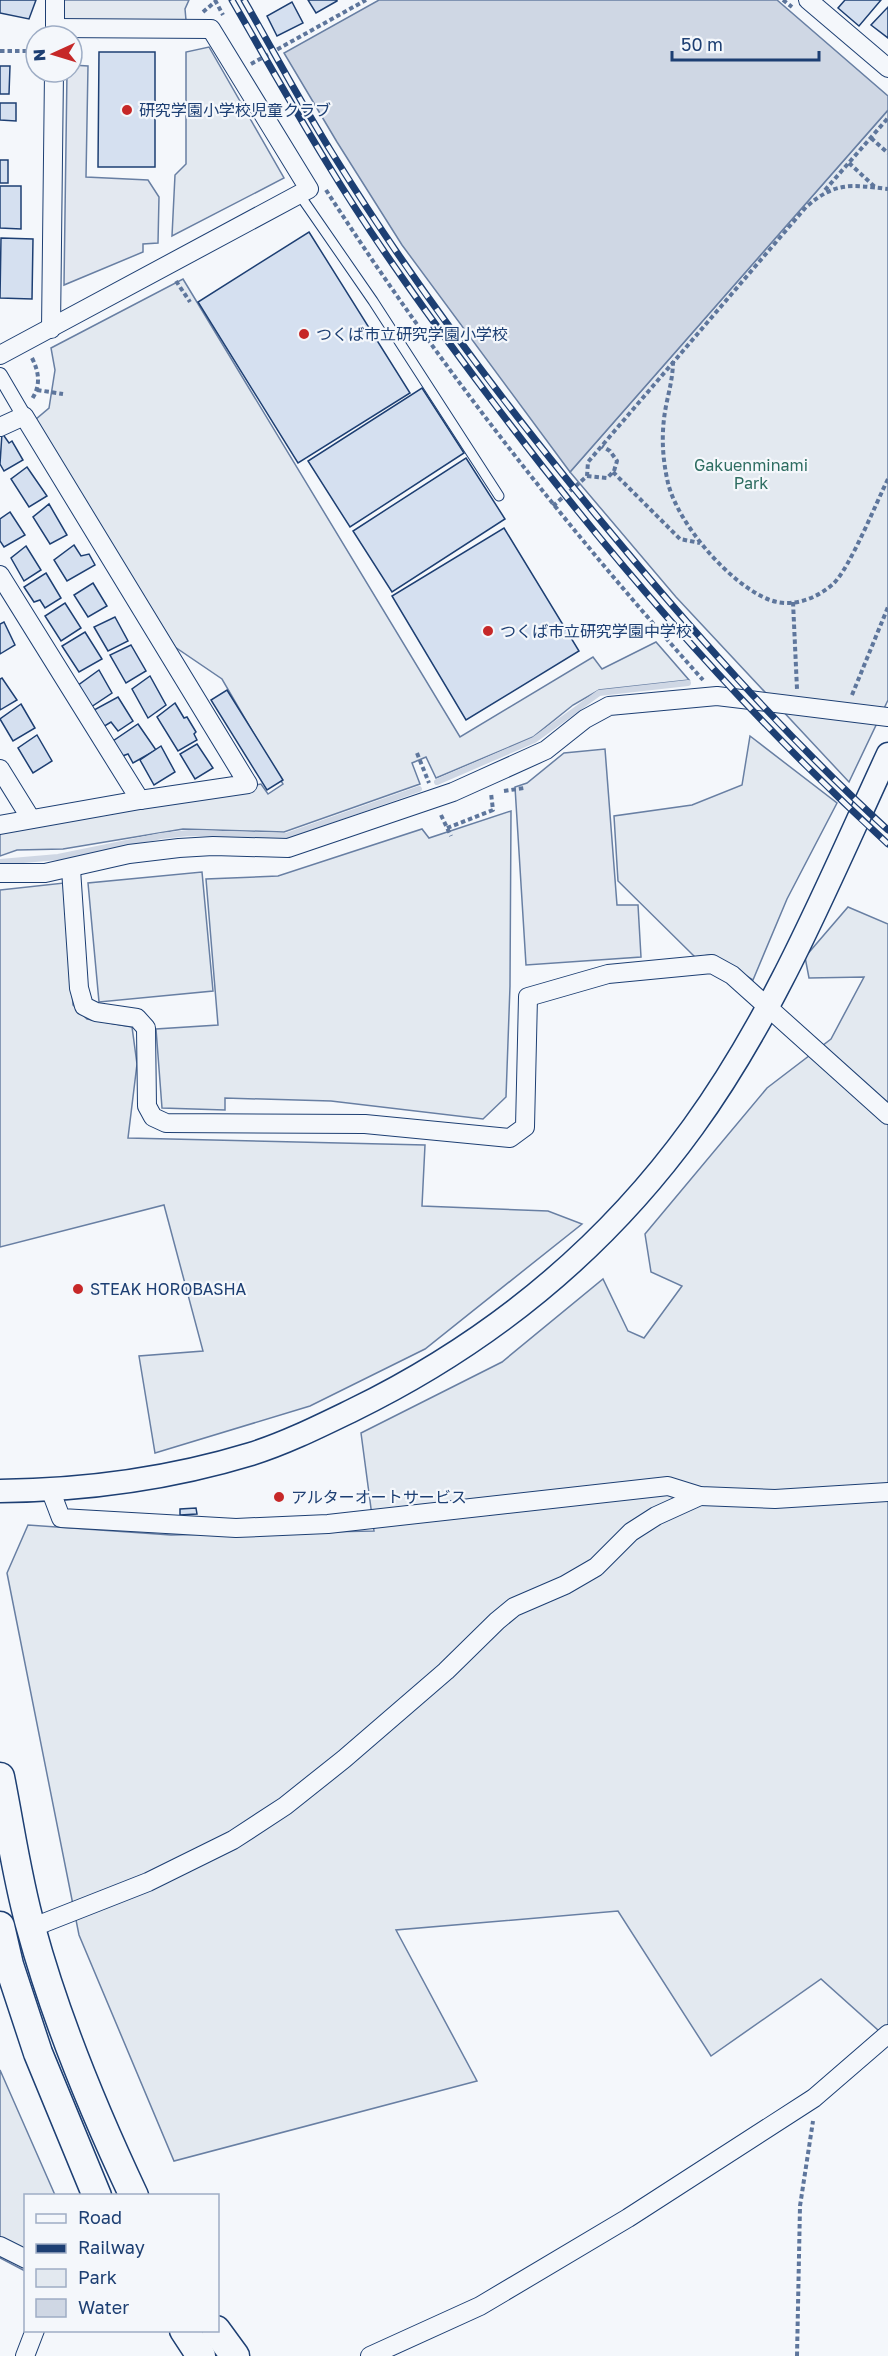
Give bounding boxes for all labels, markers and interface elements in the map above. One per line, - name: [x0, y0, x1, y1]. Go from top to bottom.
- north arrow: [24, 24, 84, 84]
- scale bar: [672, 24, 819, 62]
- text: 50 m: [681, 33, 723, 55]
- text: N: [29, 48, 49, 62]
- place label: 研究学園小学校児童クラブ: [139, 100, 331, 120]
- marker: 研究学園小学校児童クラブ: [120, 103, 134, 117]
- place label: つくば市立研究学園小学校: [316, 324, 508, 344]
- marker: つくば市立研究学園小学校: [297, 327, 311, 341]
- park label: Gakuenminami Park: [694, 455, 808, 493]
- place label: つくば市立研究学園中学校: [500, 621, 692, 641]
- marker: つくば市立研究学園中学校: [481, 624, 495, 638]
- place label: STEAK HOROBASHA: [90, 1279, 247, 1299]
- marker: STEAK HOROBASHA: [71, 1282, 85, 1296]
- place label: アルターオートサービス: [291, 1487, 467, 1507]
- marker: アルターオートサービス: [272, 1490, 286, 1504]
- legend: [24, 2194, 219, 2332]
- text: Road: [78, 2206, 122, 2228]
- text: Railway: [78, 2236, 145, 2258]
- text: Park: [78, 2266, 117, 2288]
- text: Water: [78, 2296, 129, 2318]

